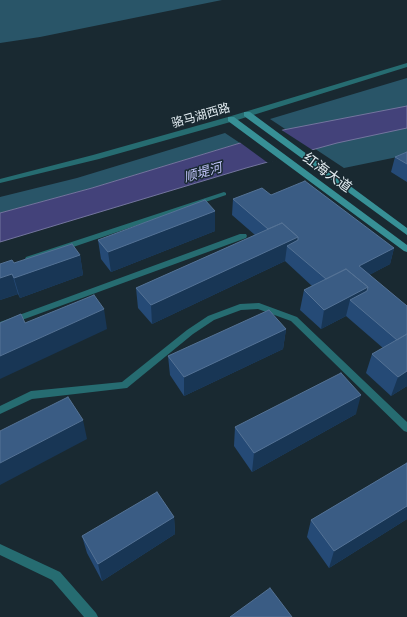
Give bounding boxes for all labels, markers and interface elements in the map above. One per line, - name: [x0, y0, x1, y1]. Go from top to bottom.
- street label: 骆马湖西路: [170, 101, 232, 131]
- street label: 红海大道: [299, 150, 355, 196]
- water label: 顺堤河: [182, 160, 224, 186]

